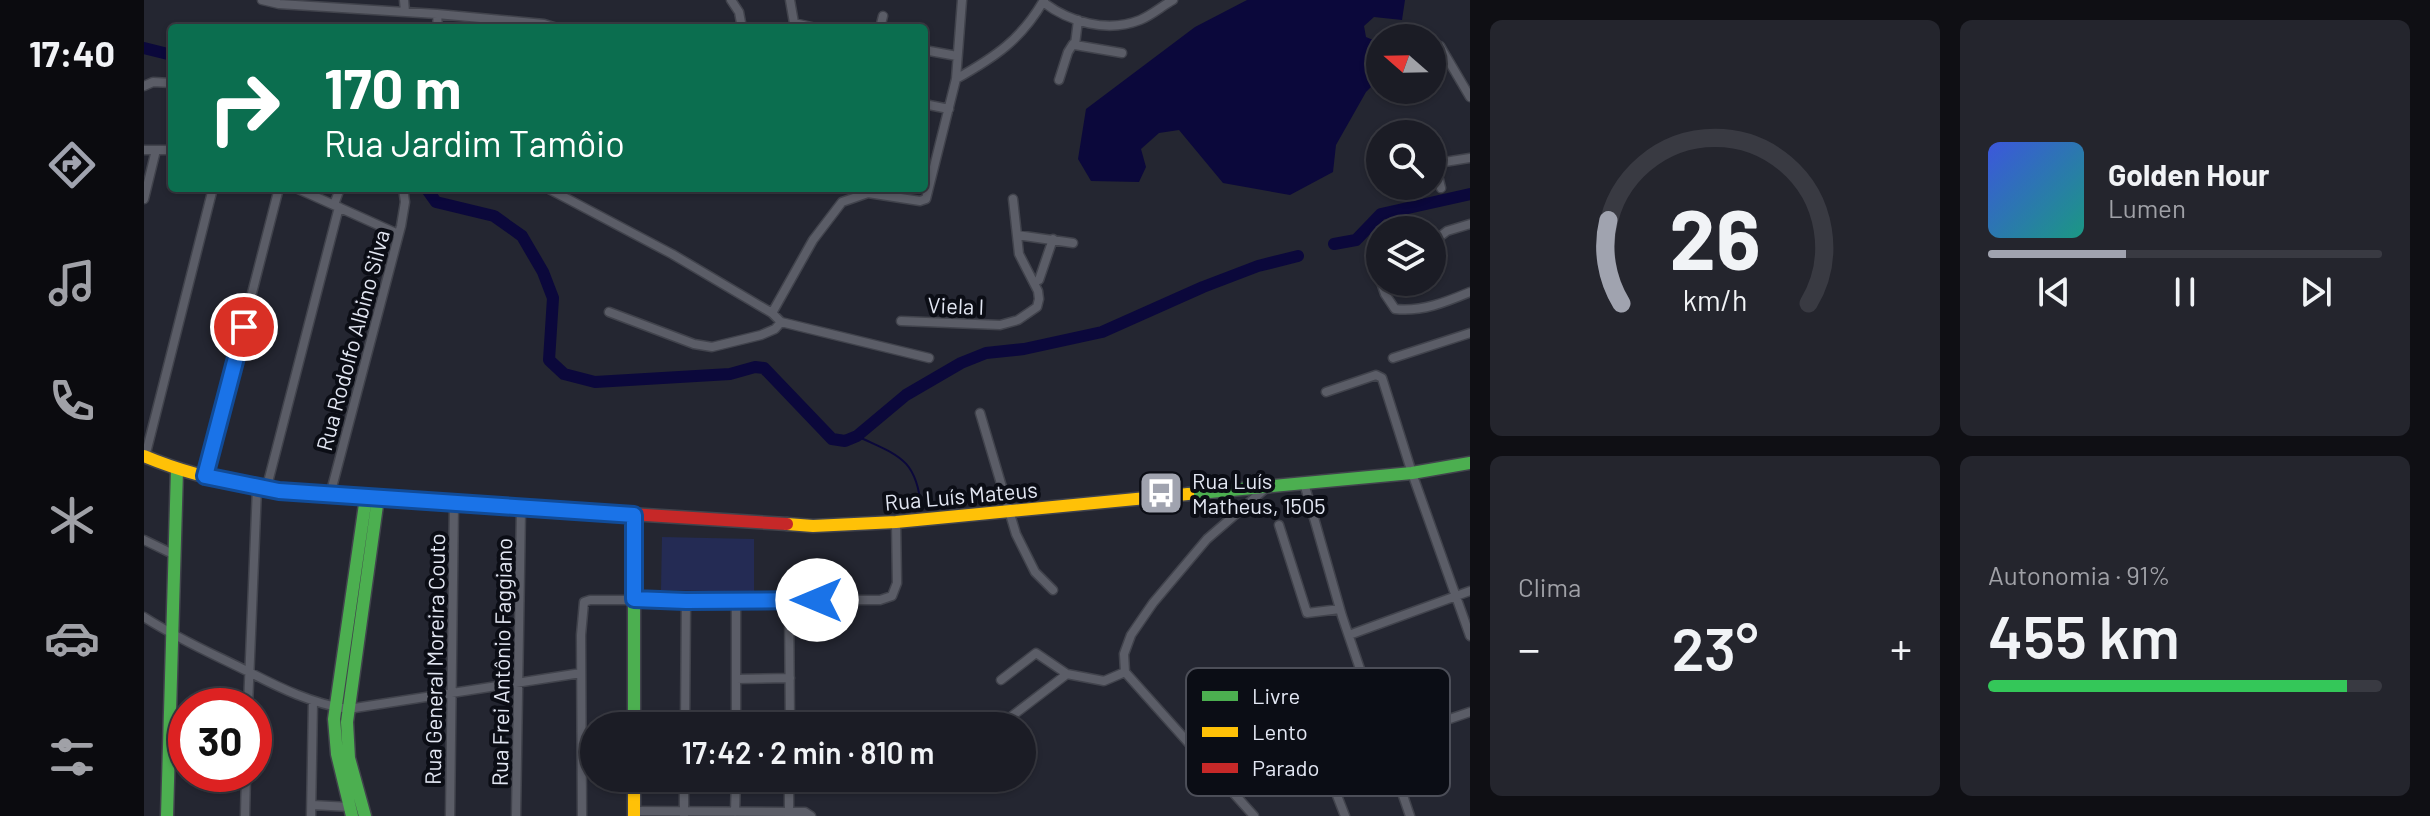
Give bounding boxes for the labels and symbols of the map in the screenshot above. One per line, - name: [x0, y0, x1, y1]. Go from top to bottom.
- north arrow: [1366, 24, 1446, 104]
- street label: Rua Rodolfo Albino Silva: [310, 227, 394, 453]
- street label: Viela I: [927, 291, 985, 319]
- pin: [210, 293, 278, 361]
- place label: Rua Luís Matheus, 1505: [1192, 467, 1326, 518]
- bus stop icon: Rua Luís Matheus, 1505: [1137, 469, 1185, 517]
- street label: Rua Luís Mateus: [883, 475, 1039, 515]
- street label: Rua General Moreira Couto: [419, 533, 449, 785]
- street label: Rua Frei Antônio Faggiano: [486, 538, 516, 786]
- position arrow: [775, 558, 859, 642]
- legend: [1186, 668, 1450, 796]
- text: Livre: [1252, 682, 1300, 708]
- speed limit sign: 30: [168, 688, 272, 792]
- text: Lento: [1252, 718, 1308, 744]
- text: Parado: [1252, 754, 1319, 780]

